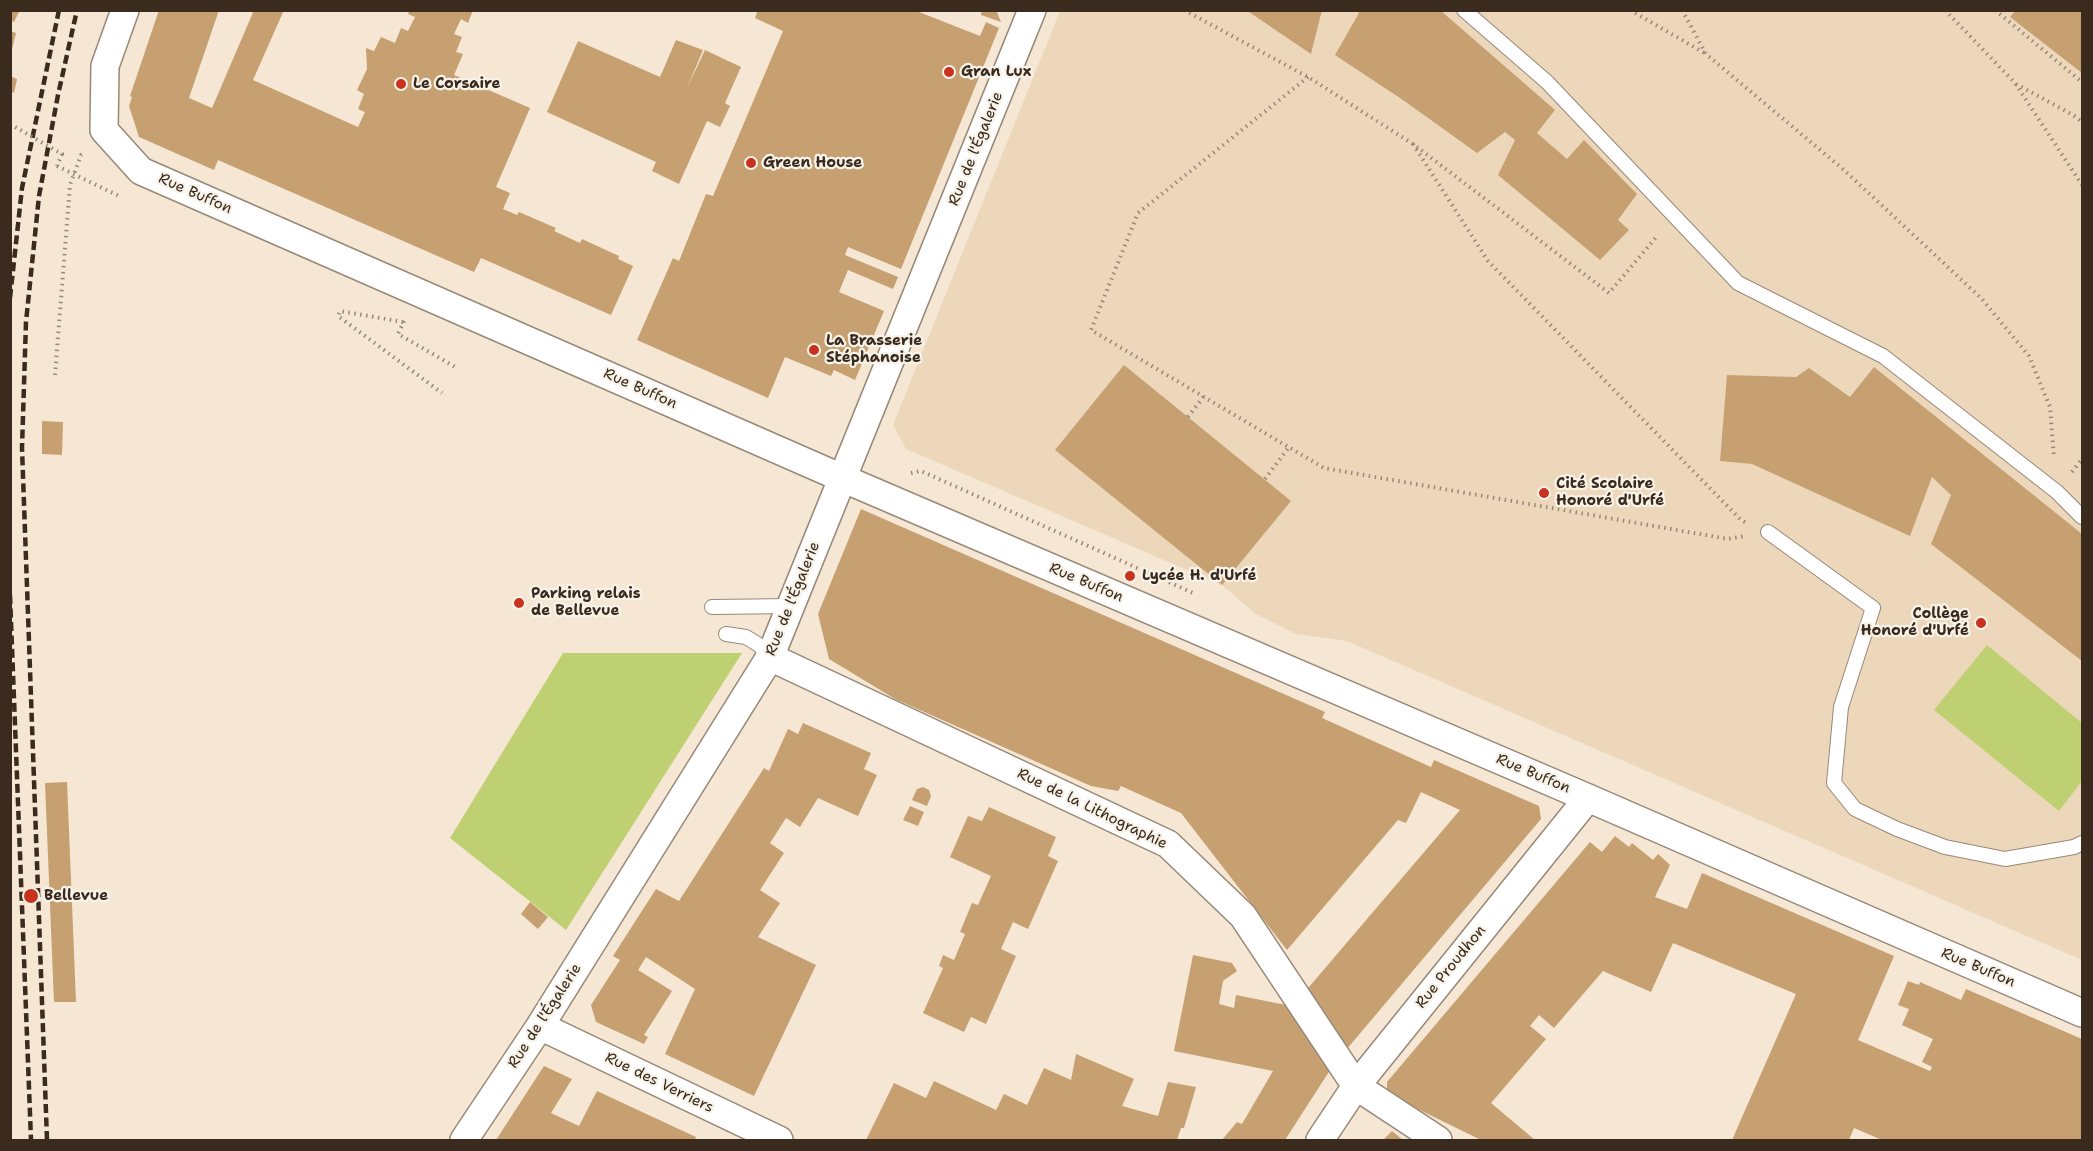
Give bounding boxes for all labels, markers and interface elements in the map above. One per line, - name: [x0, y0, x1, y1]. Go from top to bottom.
- place label: Gran Lux: [961, 63, 1031, 81]
- marker: Gran Lux: [942, 65, 956, 79]
- place label: Le Corsaire: [413, 75, 501, 93]
- marker: Le Corsaire: [394, 77, 408, 91]
- street label: Rue de l'Égalerie: [945, 89, 1007, 209]
- place label: Green House: [763, 154, 862, 172]
- marker: Green House: [744, 156, 758, 170]
- street label: Rue Buffon: [155, 170, 235, 218]
- place label: La Brasserie Stéphanoise: [826, 332, 922, 367]
- marker: La Brasserie Stéphanoise: [807, 343, 821, 357]
- street label: Rue Buffon: [600, 365, 680, 413]
- place label: Cité Scolaire Honoré d'Urfé: [1556, 475, 1664, 510]
- marker: Cité Scolaire Honoré d'Urfé: [1537, 486, 1551, 500]
- street label: Rue de l'Égalerie: [762, 539, 824, 659]
- street label: Rue Buffon: [1046, 559, 1126, 607]
- place label: Lycée H. d'Urfé: [1142, 567, 1257, 585]
- marker: Lycée H. d'Urfé: [1123, 569, 1137, 583]
- place label: Parking relais de Bellevue: [531, 585, 641, 620]
- marker: Parking relais de Bellevue: [512, 596, 526, 610]
- place label: Collège Honoré d'Urfé: [1861, 605, 1969, 640]
- marker: Collège Honoré d'Urfé: [1974, 616, 1988, 630]
- street label: Rue Buffon: [1493, 750, 1573, 798]
- street label: Rue de la Lithographie: [1014, 765, 1170, 853]
- marker: Bellevue: [22, 887, 40, 905]
- place label: Bellevue: [44, 887, 108, 905]
- street label: Rue Proudhon: [1412, 922, 1490, 1012]
- street label: Rue Buffon: [1938, 944, 2018, 992]
- street label: Rue de l'Égalerie: [504, 960, 586, 1072]
- street label: Rue des Verriers: [602, 1049, 716, 1117]

